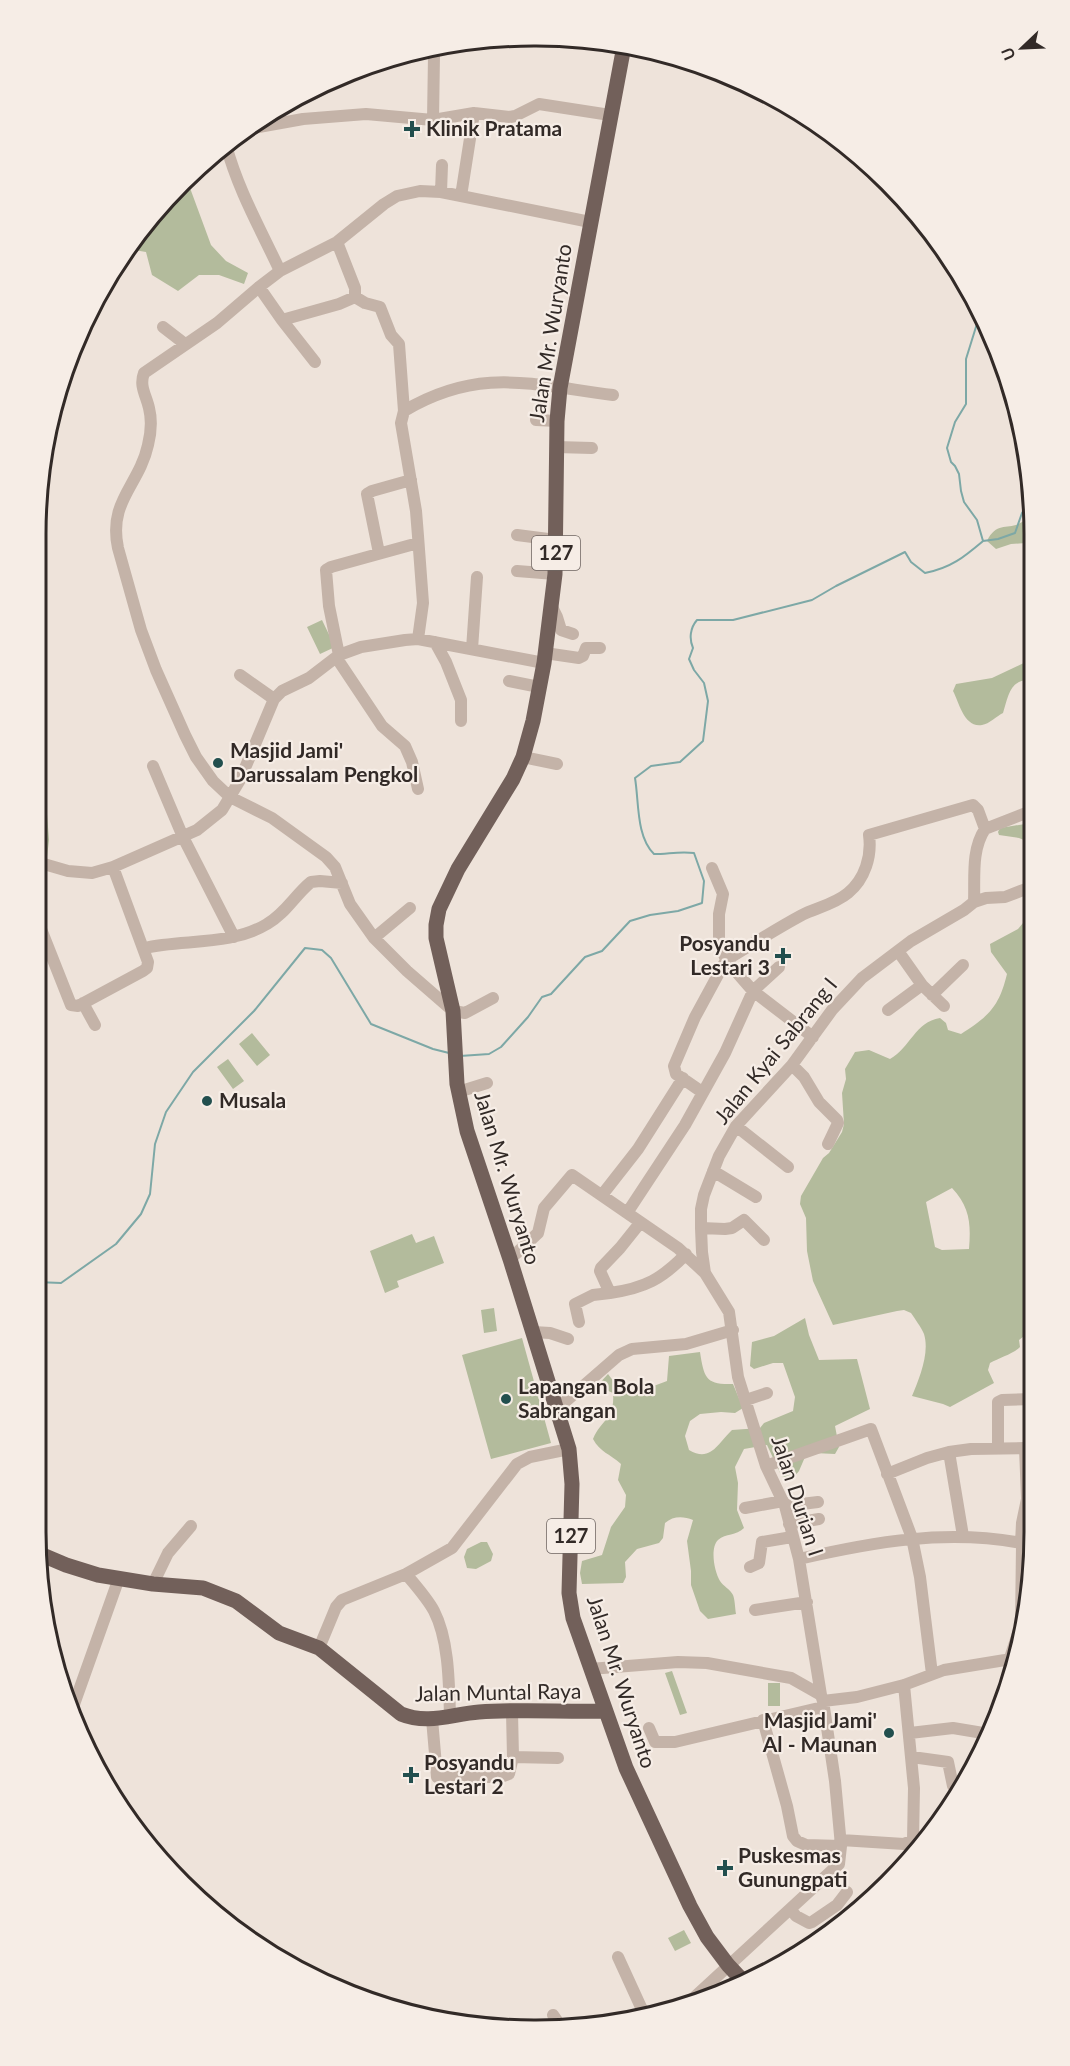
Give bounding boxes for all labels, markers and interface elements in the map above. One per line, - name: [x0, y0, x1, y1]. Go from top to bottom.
- north arrow: [992, 18, 1052, 78]
- text: U: [997, 45, 1019, 63]
- place label: Klinik Pratama: [426, 115, 562, 140]
- marker: Klinik Pratama: [403, 120, 421, 138]
- street label: Jalan Mr. Wuryanto: [523, 242, 576, 424]
- road number: 127: [532, 536, 580, 570]
- place label: Masjid Jami' Darussalam Pengkol: [230, 737, 418, 786]
- marker: Masjid Jami' Darussalam Pengkol: [211, 756, 225, 770]
- place label: Posyandu Lestari 3: [679, 930, 770, 979]
- marker: Posyandu Lestari 3: [774, 947, 792, 965]
- street label: Jalan Kyai Sabrang I: [708, 972, 841, 1128]
- place label: Musala: [219, 1087, 286, 1112]
- street label: Jalan Mr. Wuryanto: [470, 1088, 547, 1267]
- marker: Musala: [200, 1094, 214, 1108]
- place label: Lapangan Bola Sabrangan: [518, 1373, 654, 1422]
- marker: Lapangan Bola Sabrangan: [499, 1392, 513, 1406]
- street label: Jalan Durian I: [767, 1432, 830, 1559]
- road number: 127: [547, 1519, 595, 1553]
- street label: Jalan Mr. Wuryanto: [583, 1592, 662, 1771]
- street label: Jalan Muntal Raya: [415, 1678, 581, 1705]
- place label: Masjid Jami' Al - Maunan: [762, 1707, 877, 1756]
- marker: Masjid Jami' Al - Maunan: [882, 1726, 896, 1740]
- place label: Posyandu Lestari 2: [424, 1749, 515, 1798]
- marker: Posyandu Lestari 2: [402, 1766, 420, 1784]
- place label: Puskesmas Gunungpati: [738, 1842, 848, 1891]
- marker: Puskesmas Gunungpati: [716, 1859, 734, 1877]

